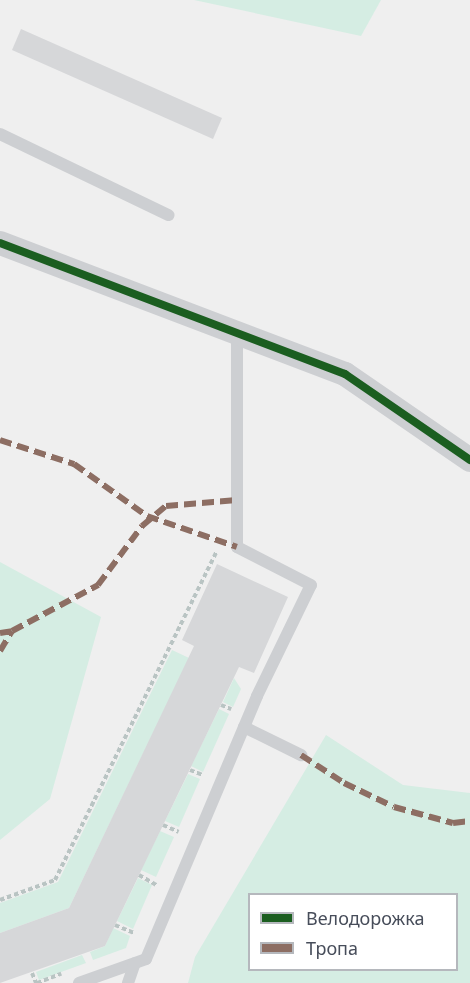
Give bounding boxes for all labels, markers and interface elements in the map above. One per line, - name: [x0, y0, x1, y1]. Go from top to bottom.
- legend: [248, 893, 458, 971]
- text: Велодорожка: [306, 906, 424, 930]
- text: Тропа: [306, 936, 358, 960]

